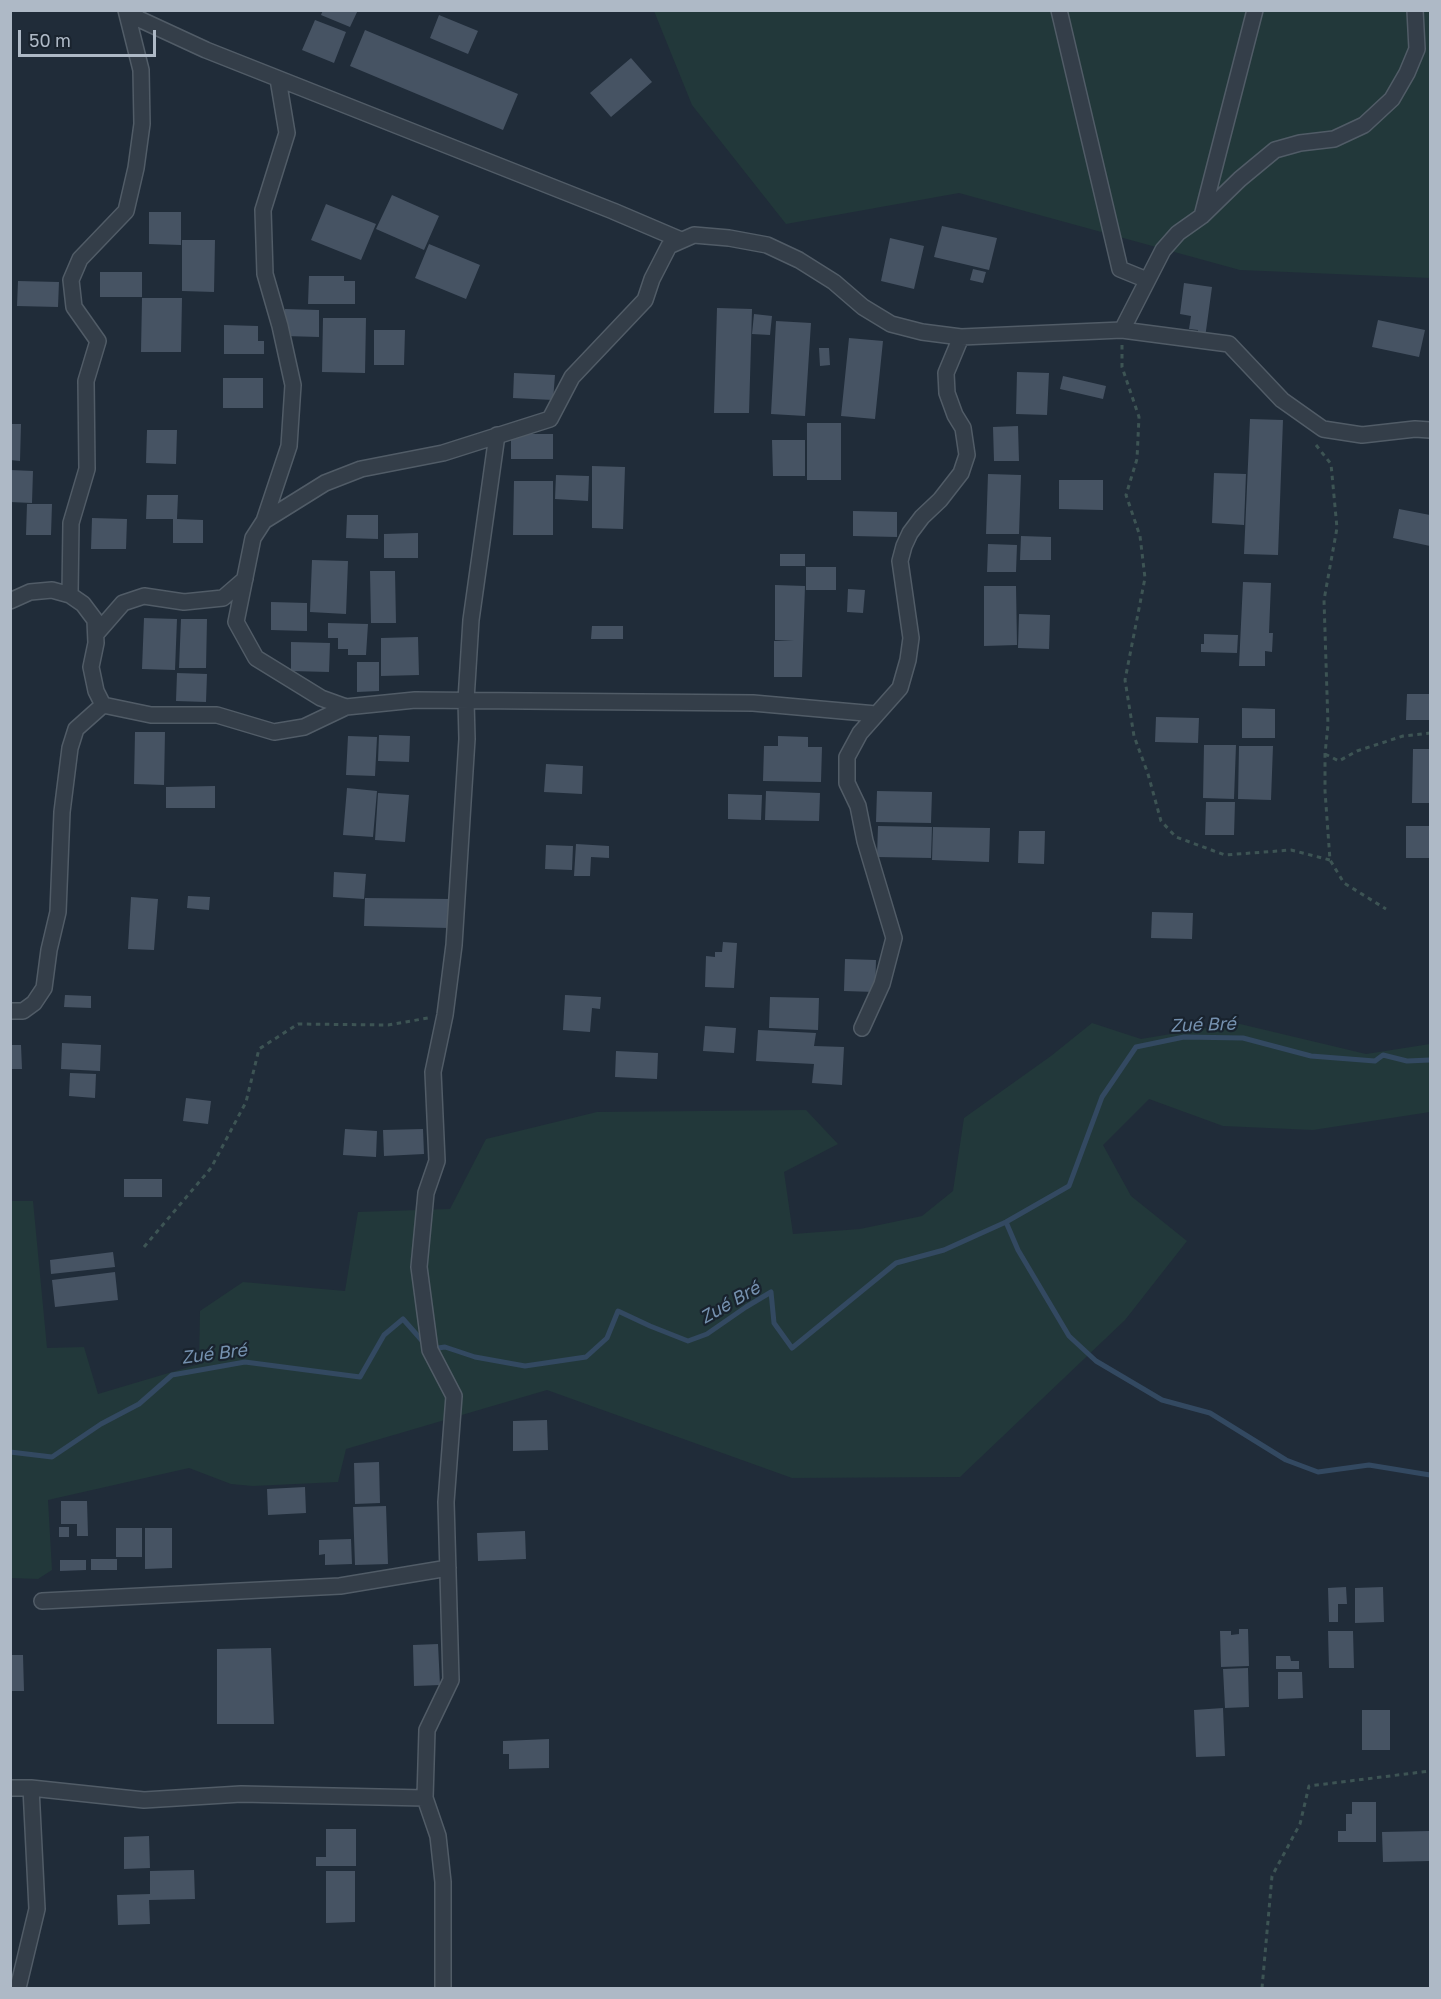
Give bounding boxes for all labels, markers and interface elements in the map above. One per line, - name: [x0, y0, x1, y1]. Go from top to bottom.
- scale bar: [21, 18, 159, 56]
- text: 50 m: [29, 29, 71, 51]
- water label: Zué Bré: [1170, 1013, 1236, 1037]
- water label: Zué Bré: [696, 1277, 764, 1329]
- water label: Zué Bré: [180, 1339, 248, 1369]

